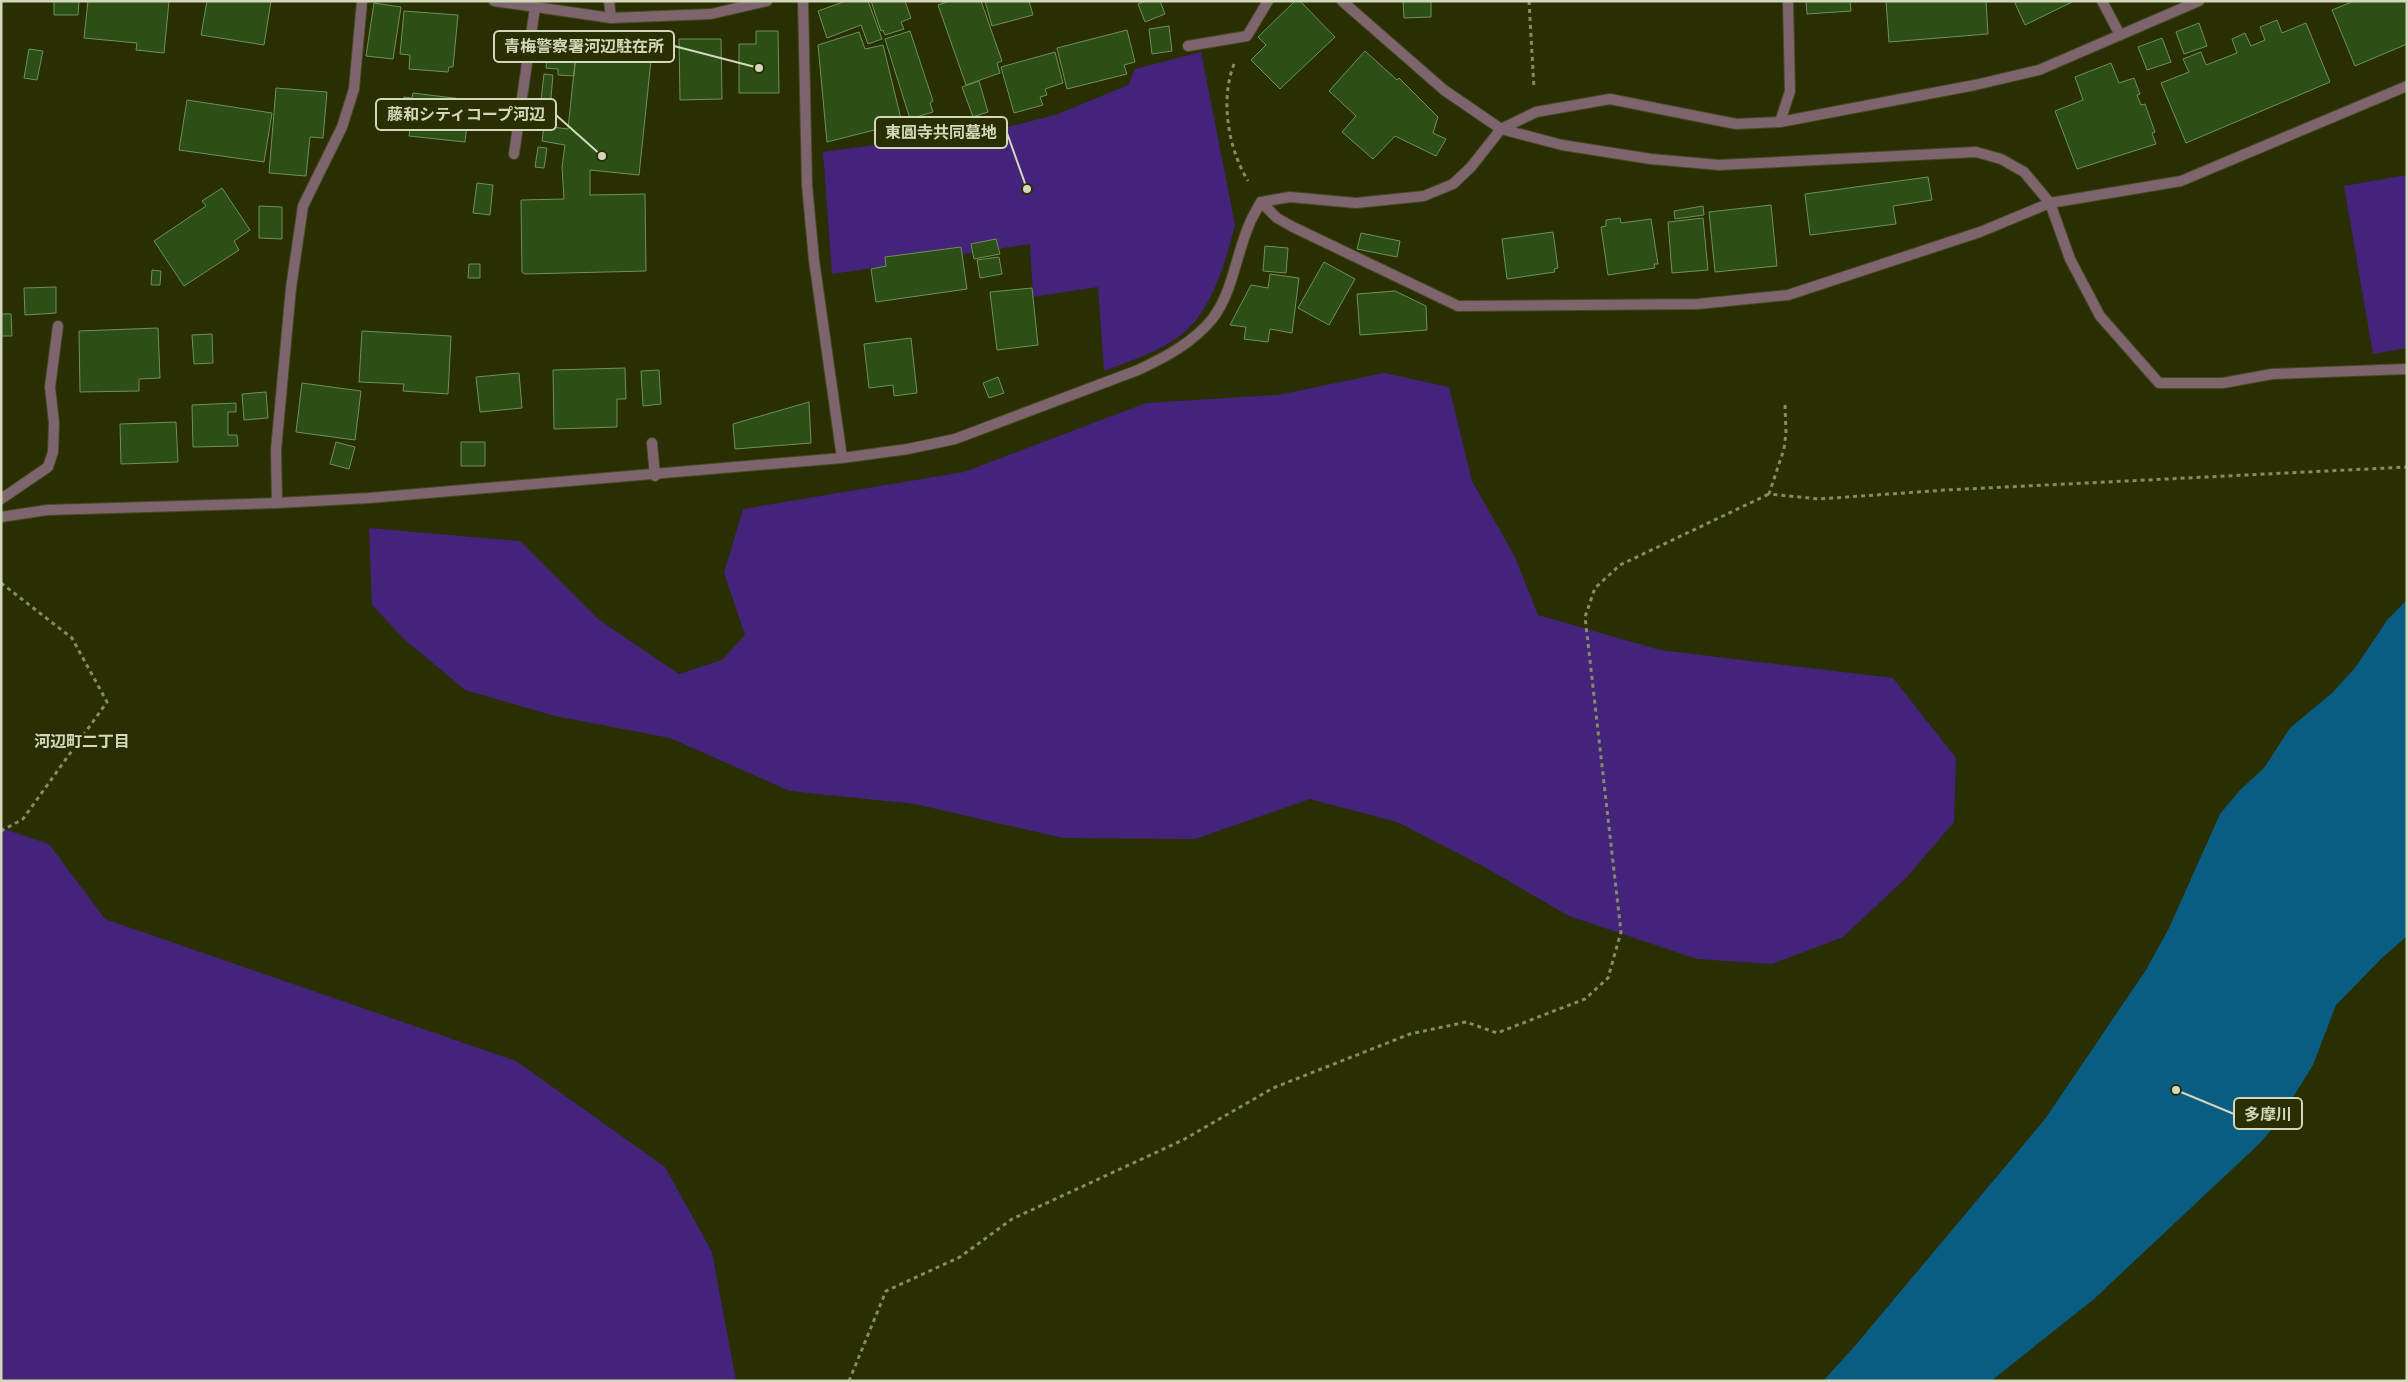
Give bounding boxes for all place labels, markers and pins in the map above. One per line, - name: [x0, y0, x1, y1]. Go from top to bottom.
- callout: 青梅警察署河辺駐在所: [494, 31, 674, 62]
- callout: 藤和シティコープ河辺: [376, 99, 556, 130]
- callout: 東圓寺共同墓地: [875, 117, 1007, 148]
- callout: 多摩川: [2234, 1098, 2302, 1129]

